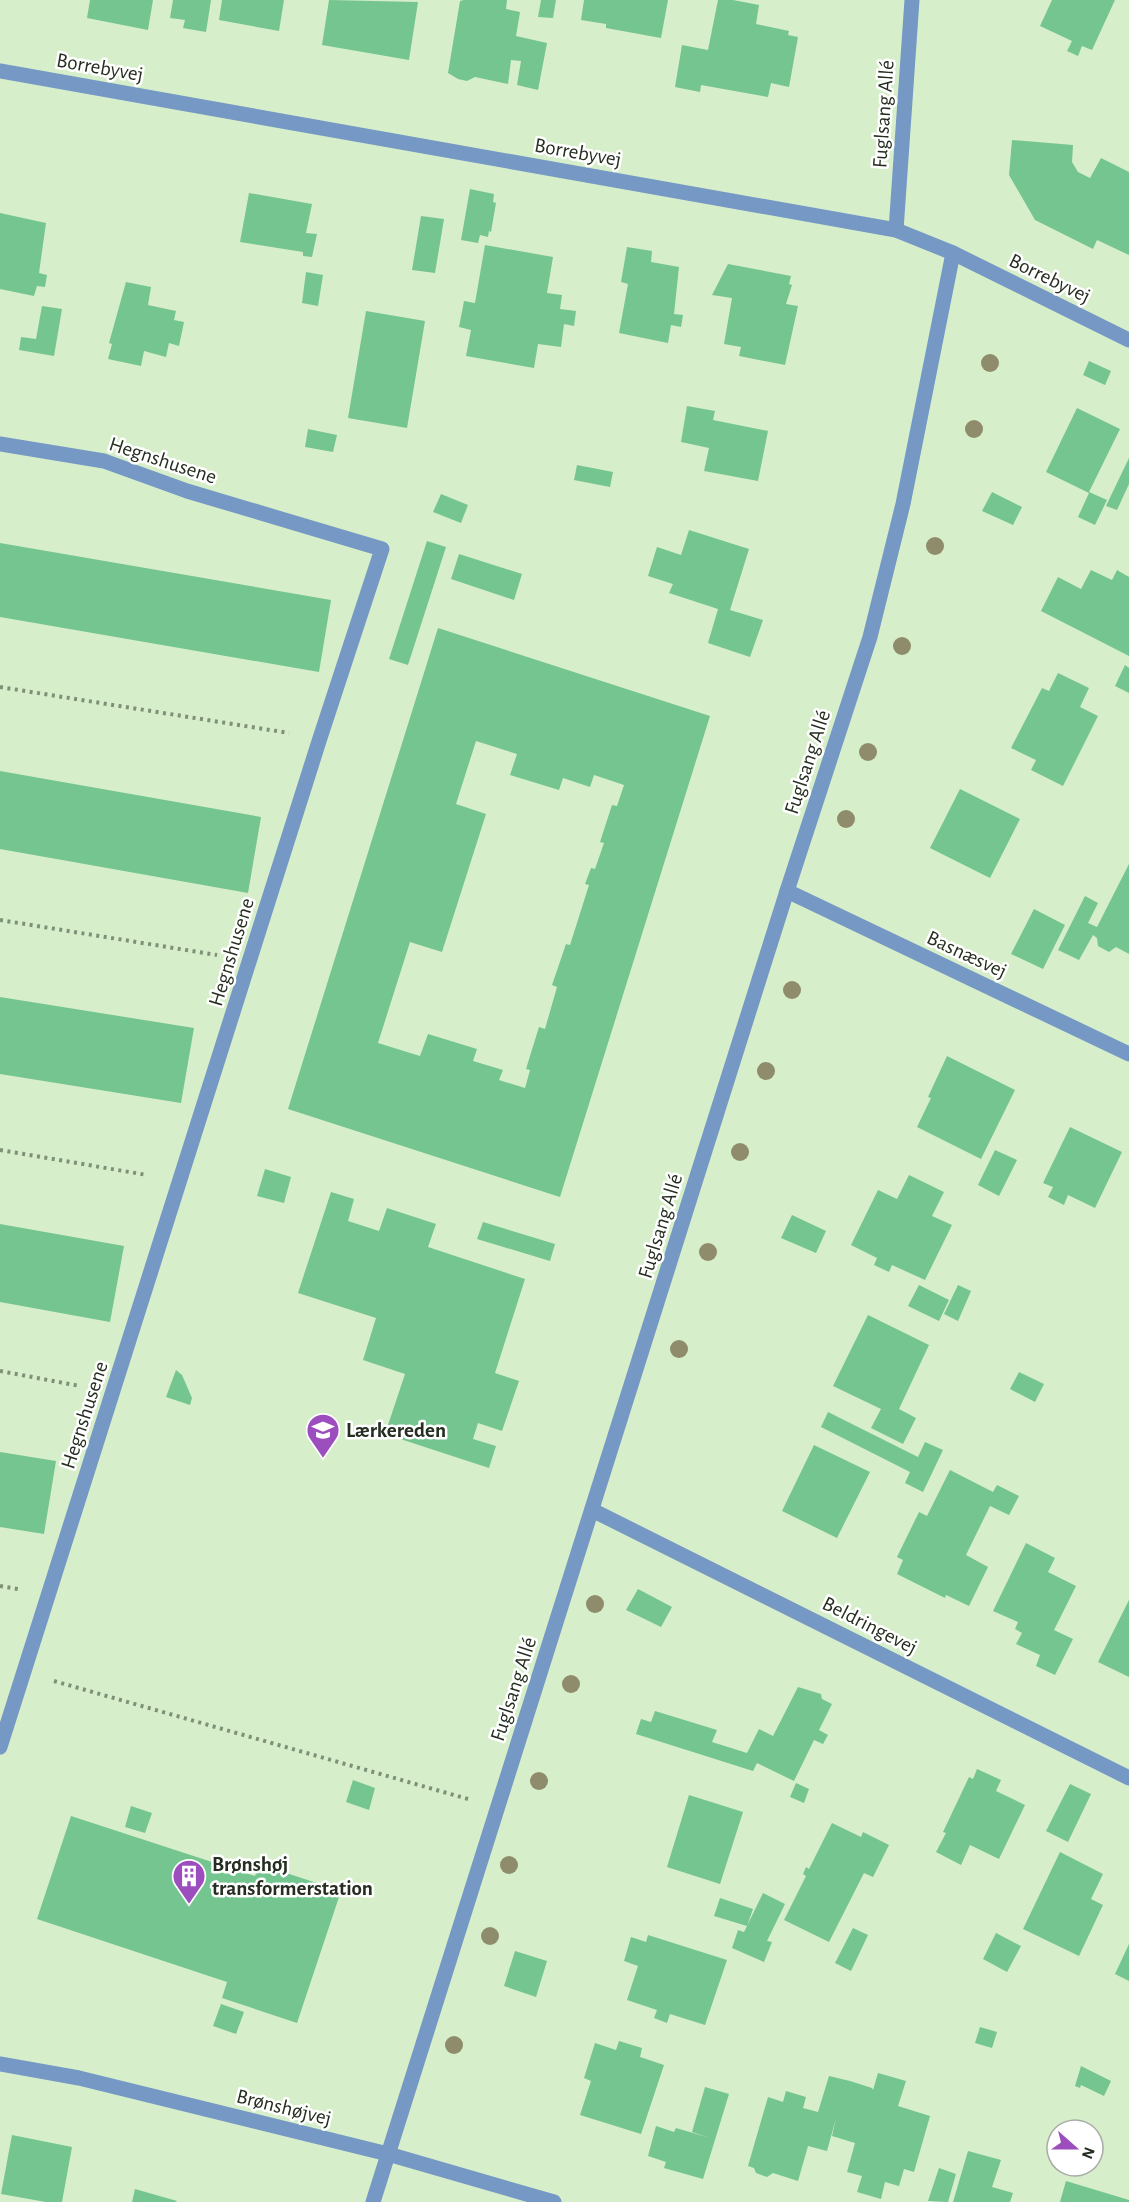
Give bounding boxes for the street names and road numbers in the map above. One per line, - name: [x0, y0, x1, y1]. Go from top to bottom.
- street label: Borrebyvej: [55, 50, 145, 85]
- street label: Fuglsang Allé: [869, 59, 898, 169]
- street label: Borrebyvej: [533, 135, 623, 170]
- street label: Borrebyvej: [1006, 250, 1094, 307]
- street label: Hegnshusene: [106, 433, 219, 488]
- street label: Fuglsang Allé: [781, 707, 834, 817]
- street label: Hegnshusene: [205, 896, 258, 1009]
- street label: Basnæsvej: [924, 927, 1010, 982]
- street label: Fuglsang Allé: [635, 1171, 686, 1281]
- street label: Hegnshusene: [57, 1359, 112, 1472]
- street label: Beldringevej: [819, 1593, 921, 1658]
- street label: Fuglsang Allé: [487, 1634, 540, 1744]
- street label: Brønshøjvej: [234, 2086, 334, 2129]

